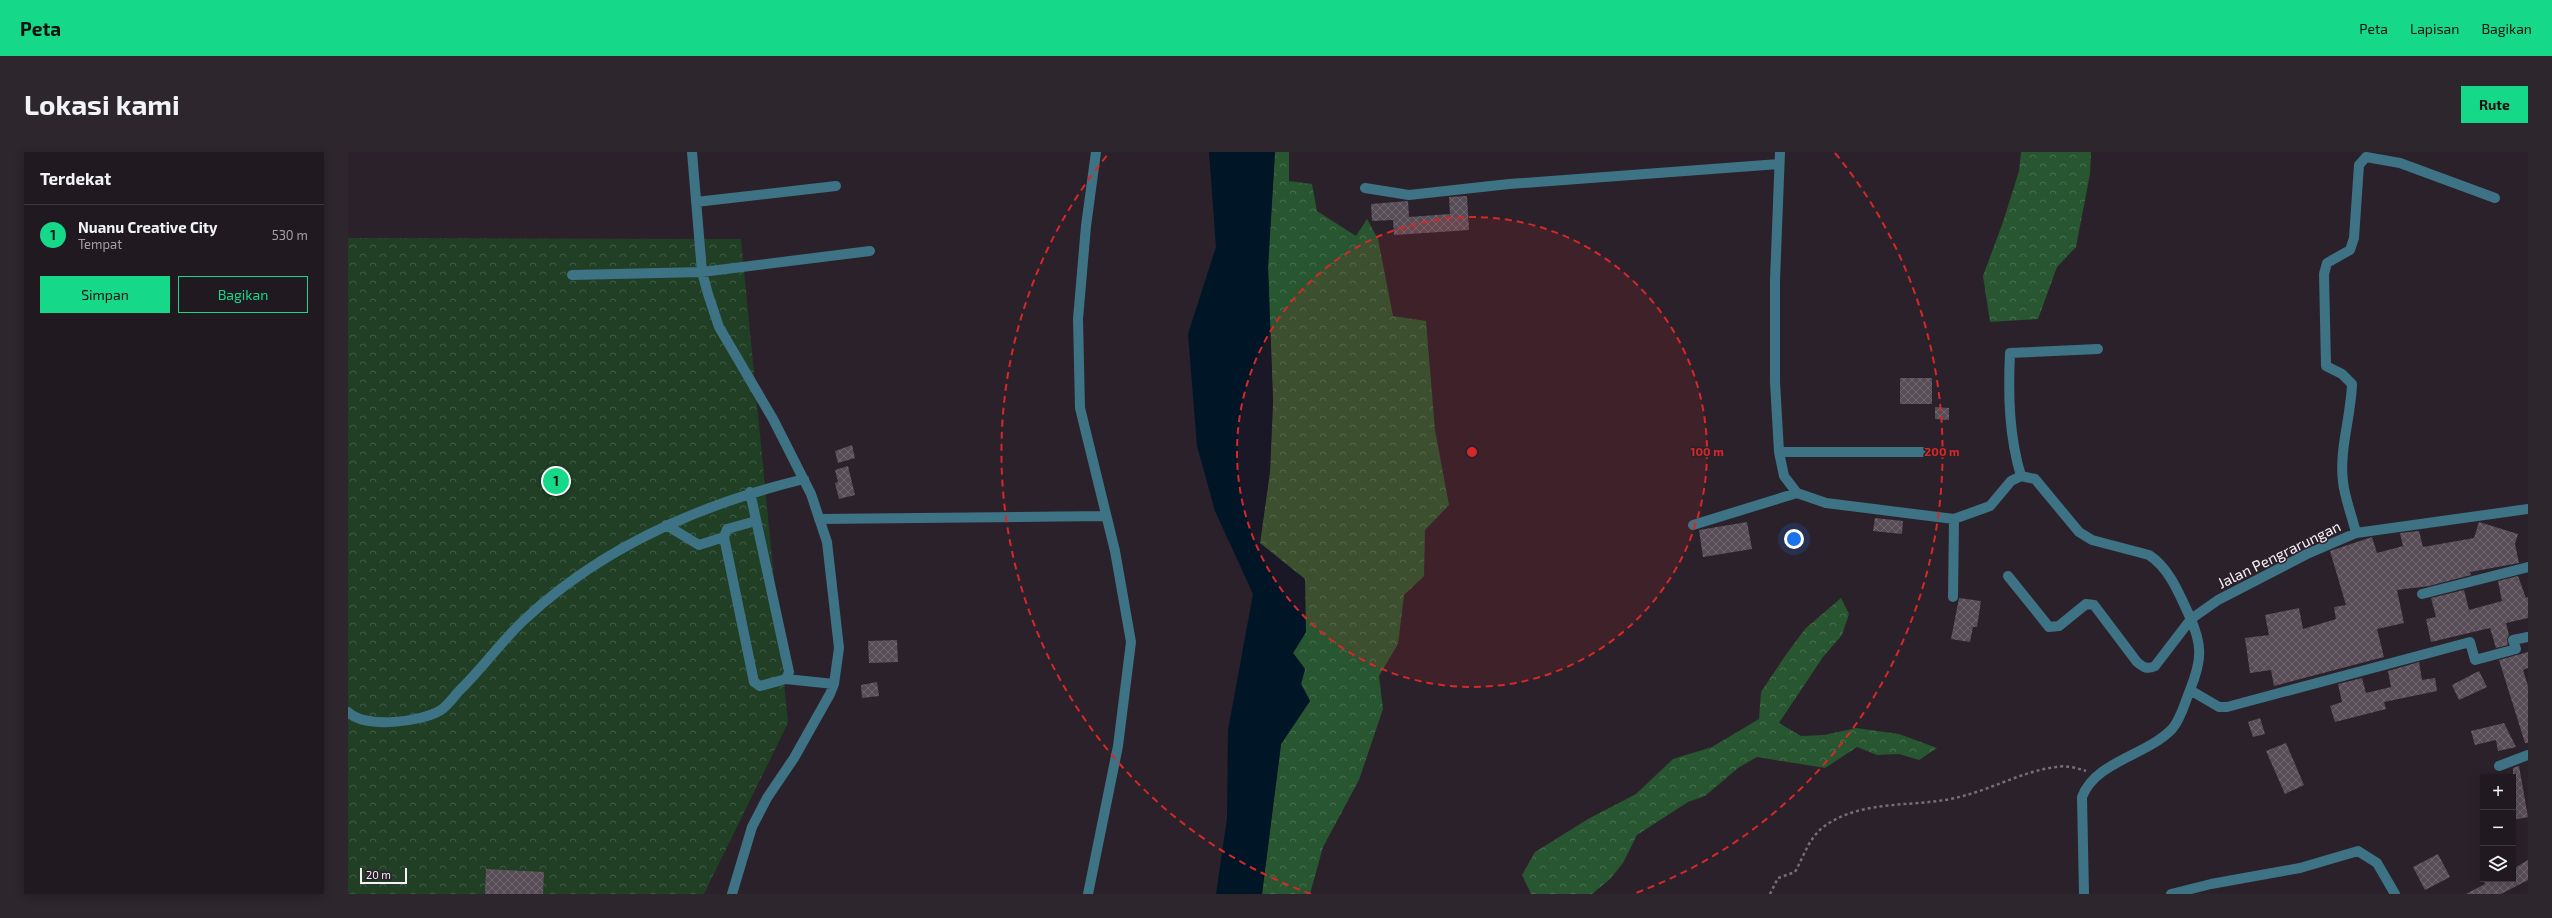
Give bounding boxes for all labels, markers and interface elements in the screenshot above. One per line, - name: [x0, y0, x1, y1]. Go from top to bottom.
- text: Peta: [20, 17, 61, 40]
- text: Peta: [2359, 20, 2388, 37]
- text: Lapisan: [2410, 20, 2459, 37]
- text: Bagikan: [2481, 20, 2532, 37]
- button: Rute: [2461, 86, 2528, 123]
- text: Lokasi kami: [24, 87, 180, 121]
- text: Terdekat: [40, 168, 111, 188]
- text: Nuanu Creative City: [78, 218, 217, 236]
- text: 1: [50, 227, 56, 243]
- text: 530 m: [272, 227, 308, 243]
- text: Tempat: [78, 236, 122, 252]
- button: Simpan: [40, 276, 170, 313]
- button: Bagikan: [178, 276, 308, 313]
- text: 100 m: [1690, 444, 1724, 458]
- text: 200 m: [1924, 444, 1960, 458]
- centre of rings: [1465, 445, 1479, 459]
- pin: 1: [543, 466, 569, 496]
- street label: Jalan Pengrarungan: [2214, 516, 2344, 592]
- your location: [1784, 529, 1804, 549]
- map controls: [2480, 774, 2516, 882]
- button: +: [2480, 774, 2516, 810]
- button: −: [2480, 810, 2516, 846]
- button: layers: [2480, 846, 2516, 882]
- scale bar: [360, 866, 407, 885]
- text: 20 m: [366, 868, 391, 881]

